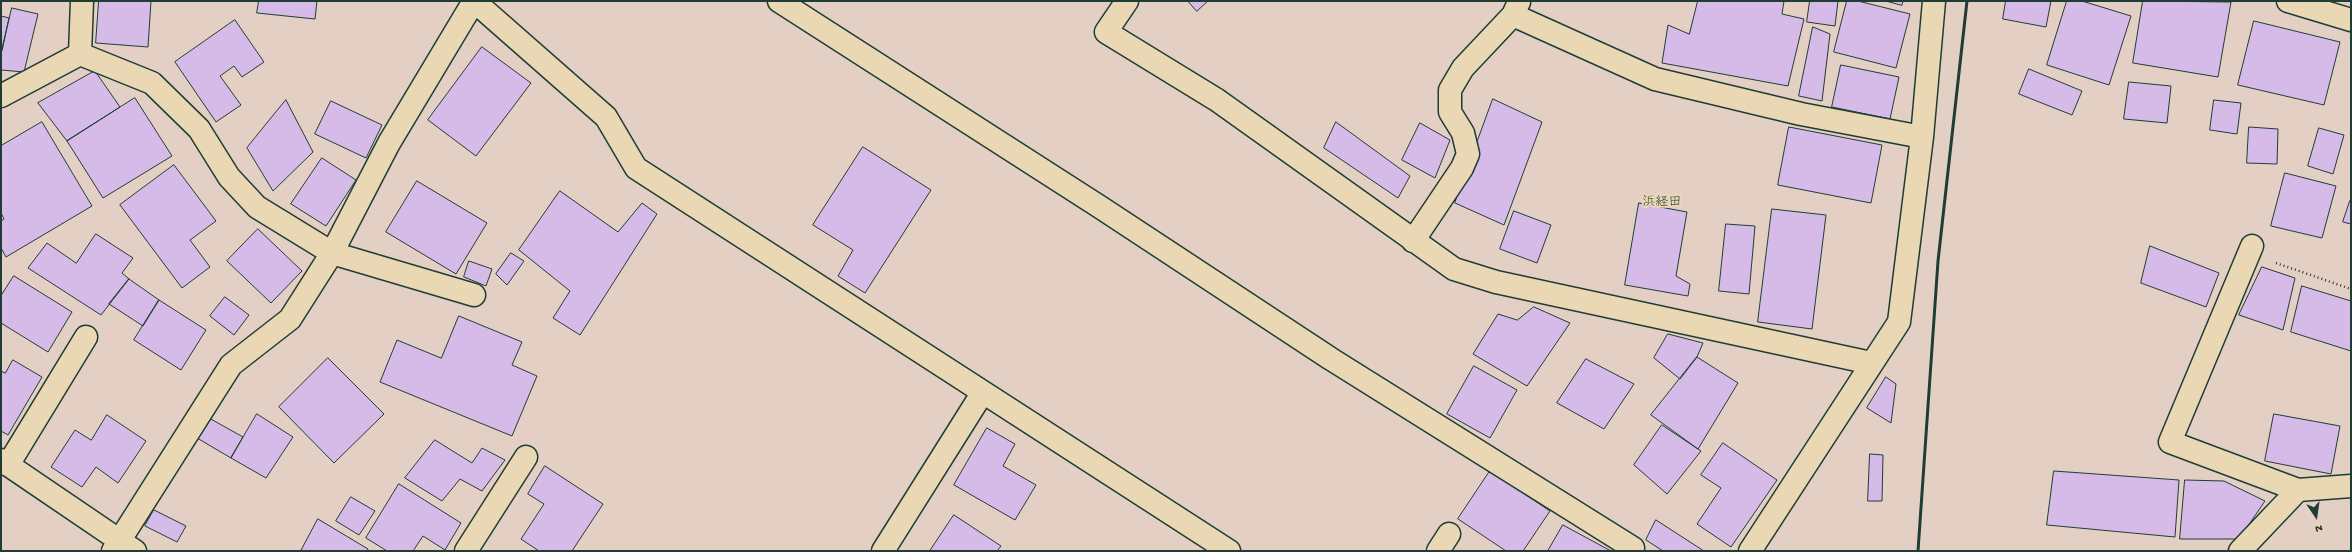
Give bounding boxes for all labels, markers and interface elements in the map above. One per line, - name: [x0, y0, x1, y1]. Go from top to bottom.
- district label: 浜経田: [1643, 195, 1681, 211]
- north arrow: [2296, 496, 2336, 536]
- text: N: [2314, 521, 2324, 534]

